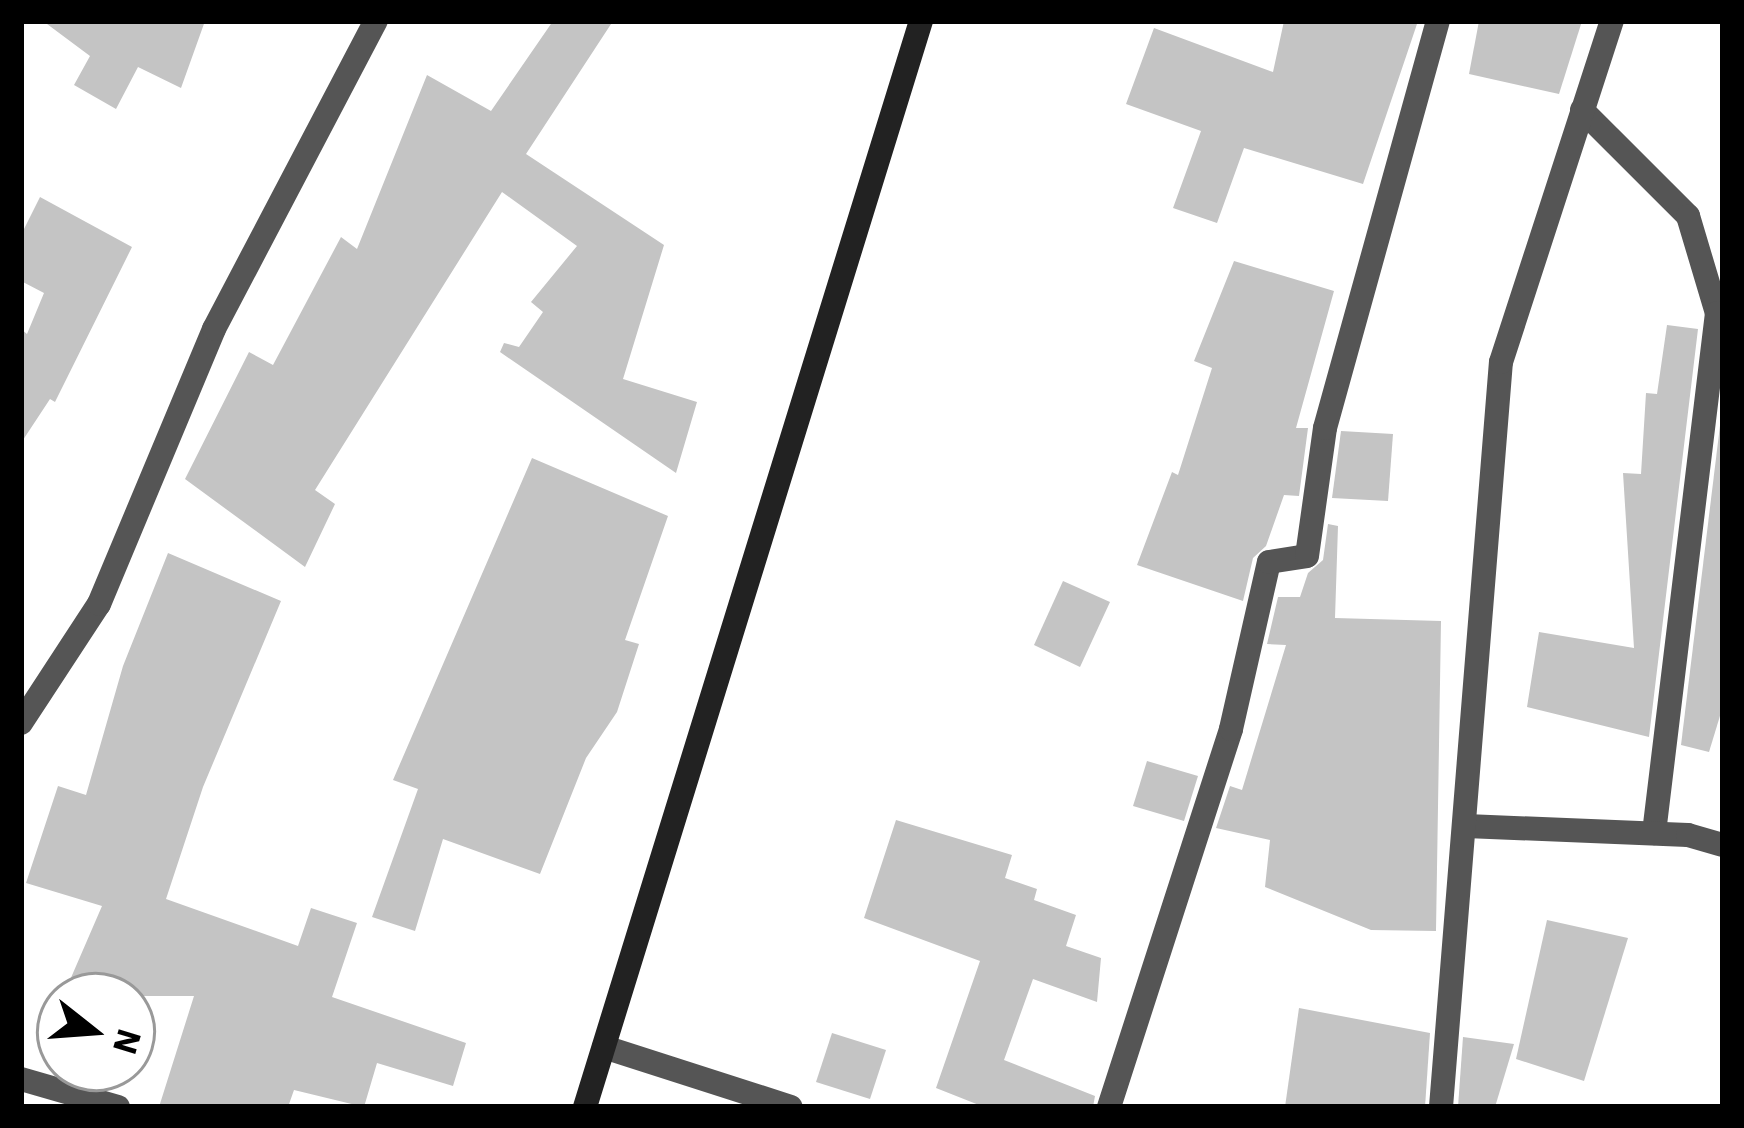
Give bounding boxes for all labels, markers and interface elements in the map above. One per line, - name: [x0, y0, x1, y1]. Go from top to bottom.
- north arrow: [36, 972, 156, 1092]
- text: N: [104, 1024, 152, 1060]

